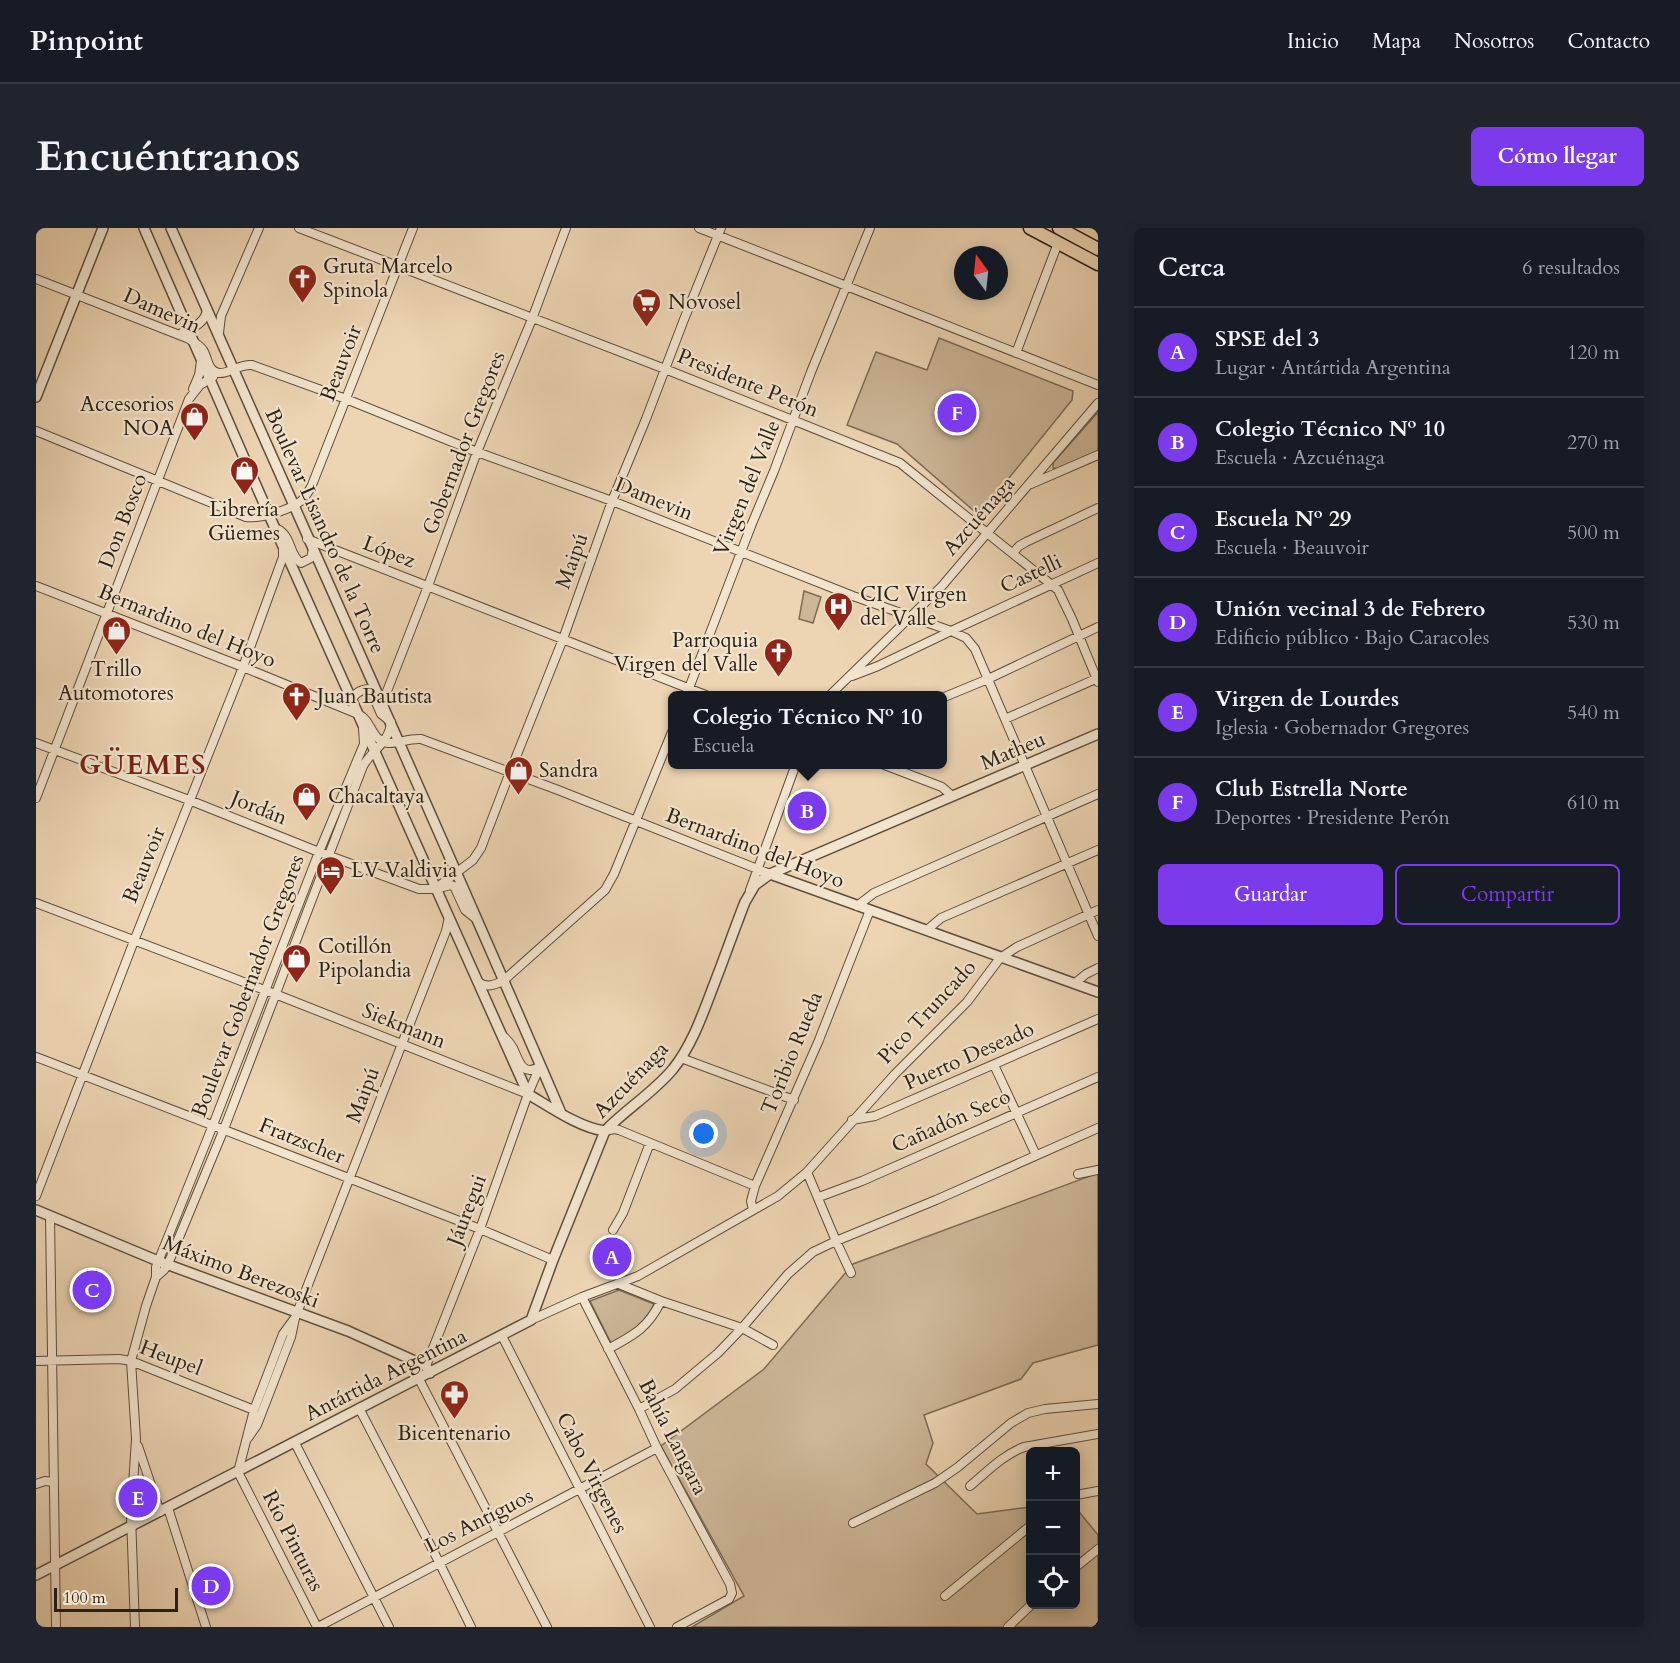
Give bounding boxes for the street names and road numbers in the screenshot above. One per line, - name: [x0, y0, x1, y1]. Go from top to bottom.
- street label: Damevin: [119, 281, 205, 341]
- street label: Beauvoir: [313, 320, 369, 406]
- street label: Presidente Perón: [673, 341, 823, 425]
- street label: Gobernador Gregores: [416, 347, 512, 539]
- street label: Boulevar Lisandro de la Torre: [258, 404, 392, 658]
- street label: Virgen del Valle: [707, 416, 787, 560]
- street label: Don Bosco: [92, 469, 154, 573]
- street label: Damevin: [611, 470, 697, 528]
- street label: Azcuénaga: [936, 470, 1022, 562]
- street label: López: [359, 529, 420, 575]
- street label: Maipú: [549, 529, 595, 593]
- street label: Castelli: [995, 547, 1067, 601]
- street label: Bernardino del Hoyo: [94, 577, 280, 675]
- street label: Matheu: [976, 724, 1050, 778]
- street label: Jordán: [224, 783, 292, 832]
- street label: Bernardino del Hoyo: [662, 802, 848, 894]
- street label: Beauvoir: [116, 822, 173, 907]
- street label: Boulevar Gobernador Gregores: [184, 850, 312, 1122]
- street label: Pico Truncado: [871, 954, 983, 1070]
- street label: Toribio Rueda: [754, 987, 830, 1119]
- street label: Siekmann: [358, 996, 450, 1056]
- street label: Puerto Deseado: [899, 1014, 1039, 1098]
- street label: Azcuénaga: [587, 1035, 675, 1125]
- street label: Maipú: [339, 1063, 387, 1127]
- street label: Cañadón Seco: [887, 1082, 1015, 1160]
- street label: Fratzscher: [255, 1111, 349, 1171]
- street label: Jáuregui: [439, 1170, 494, 1253]
- street label: Máximo Berezoski: [158, 1229, 324, 1315]
- street label: Antártida Argentina: [300, 1322, 472, 1428]
- street label: Heupel: [136, 1333, 206, 1383]
- street label: Bahía Langara: [631, 1374, 715, 1500]
- street label: Cabo Virgenes: [549, 1408, 635, 1538]
- street label: Los Antiguos: [420, 1481, 538, 1561]
- street label: Río Pinturas: [255, 1486, 331, 1596]

